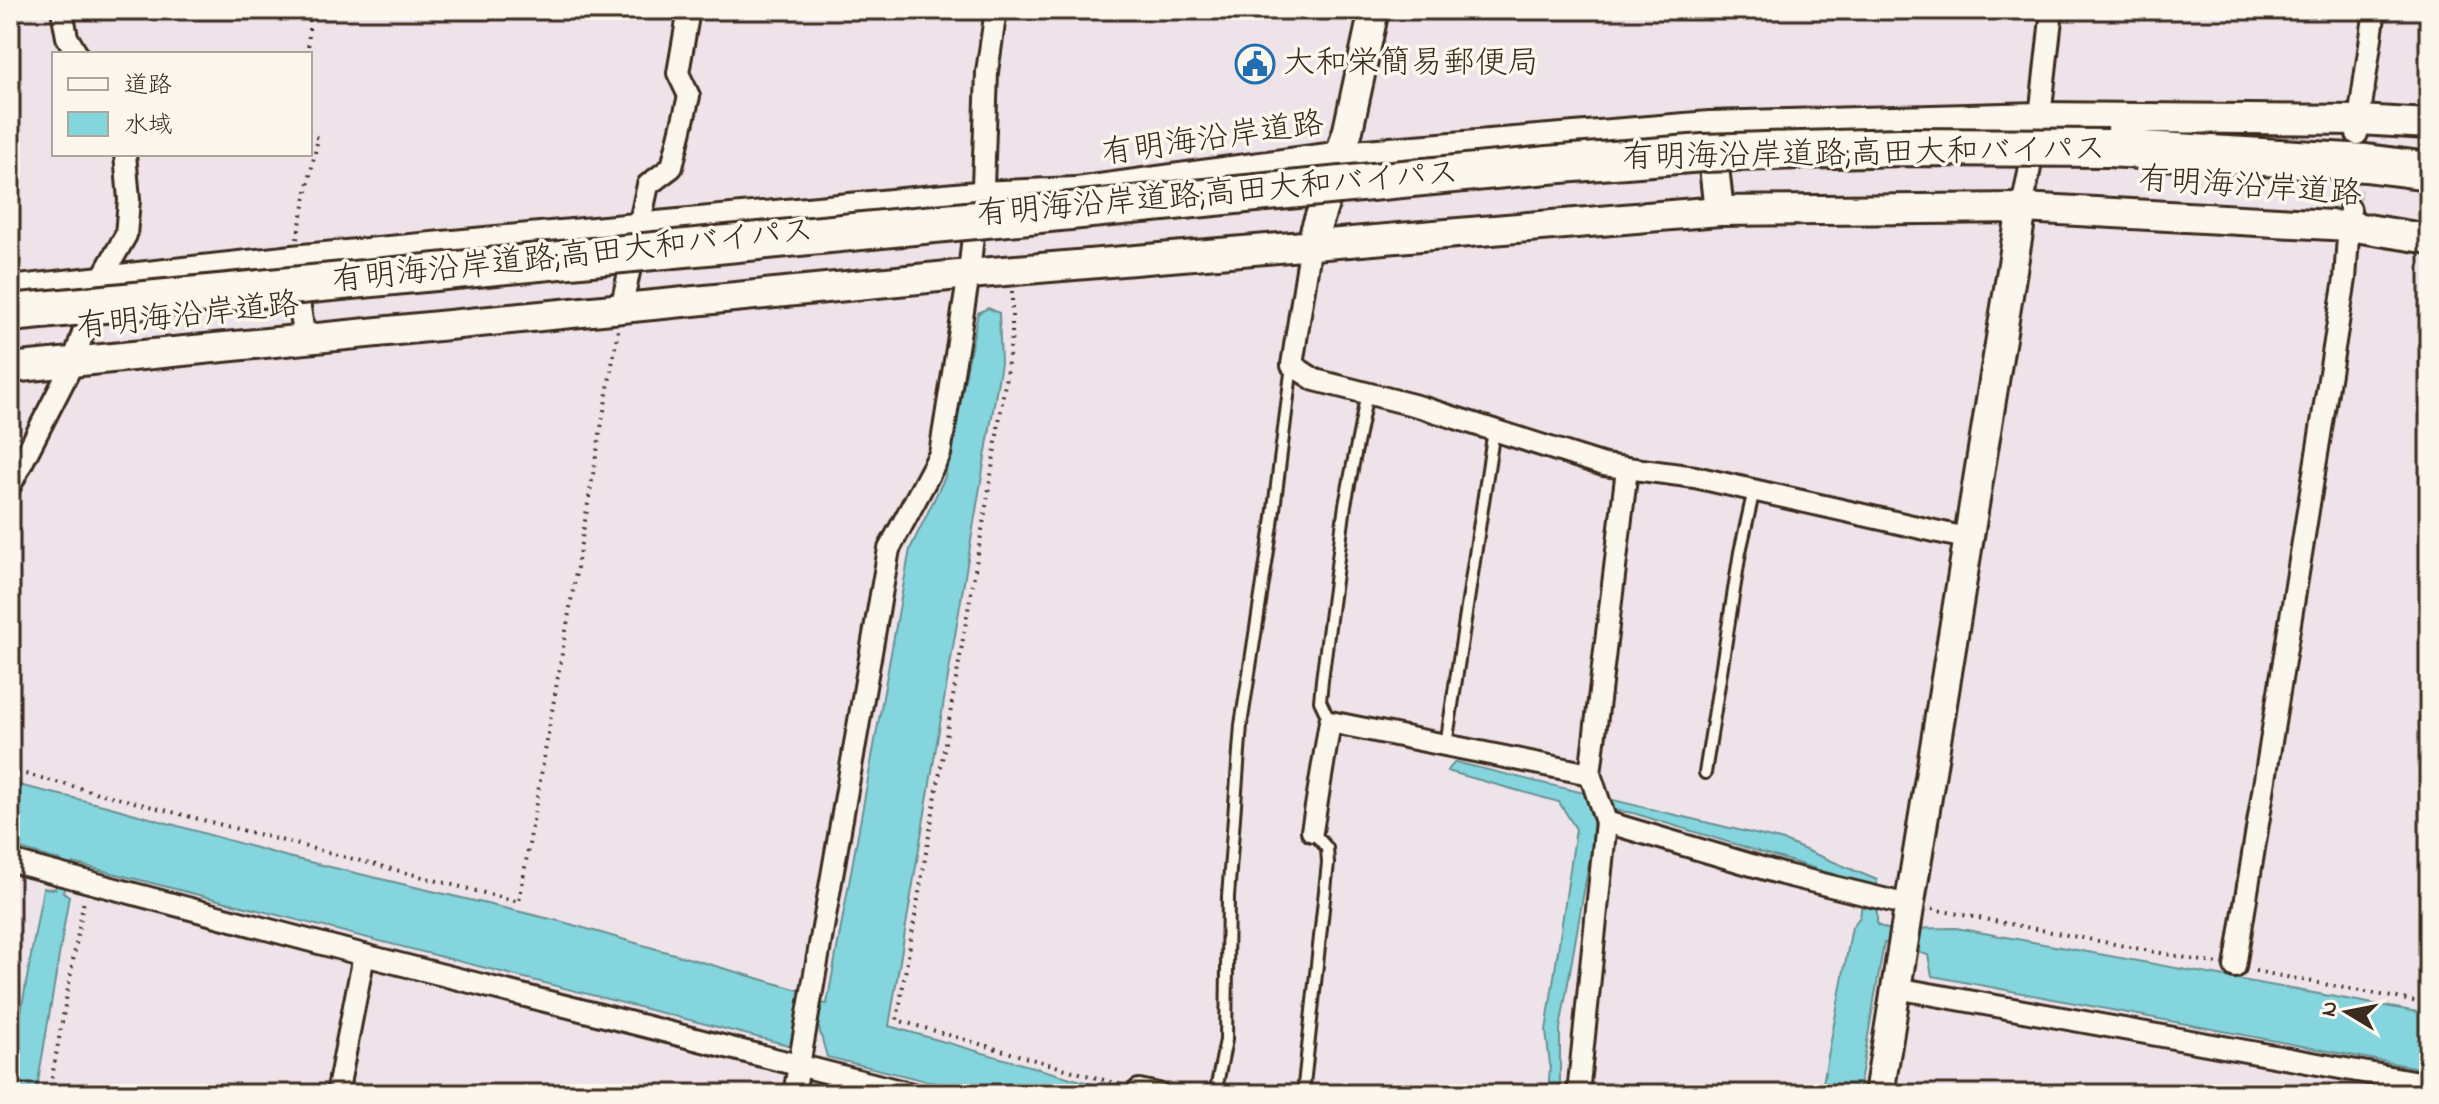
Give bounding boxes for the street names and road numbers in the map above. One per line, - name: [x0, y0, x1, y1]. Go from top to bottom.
- street label: 有明海沿岸道路: [1099, 101, 1327, 179]
- street label: 有明海沿岸道路;高田大和バイパス: [1622, 127, 2106, 183]
- street label: 有明海沿岸道路;高田大和バイパス: [975, 151, 1461, 239]
- street label: 有明海沿岸道路: [2137, 157, 2363, 219]
- street label: 有明海沿岸道路;高田大和バイパス: [330, 208, 816, 306]
- street label: 有明海沿岸道路: [74, 282, 302, 352]

